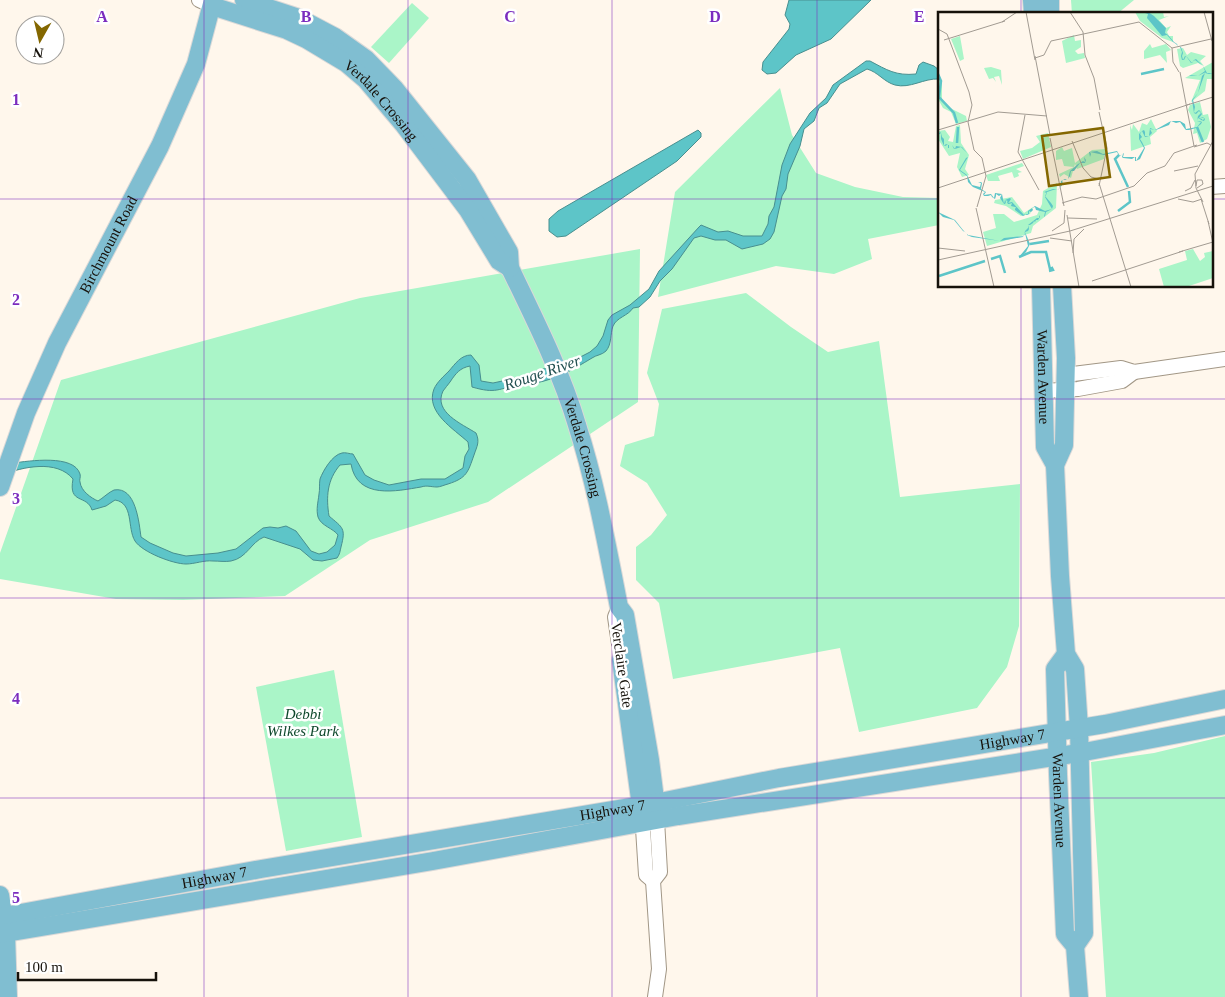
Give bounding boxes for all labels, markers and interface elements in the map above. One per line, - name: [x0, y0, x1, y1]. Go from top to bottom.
- text: A: [96, 8, 108, 25]
- text: B: [301, 8, 312, 25]
- text: C: [504, 8, 516, 25]
- text: D: [709, 8, 721, 25]
- text: E: [914, 8, 924, 25]
- inset map: [938, 12, 1212, 288]
- north arrow: [15, 15, 65, 65]
- text: N: [32, 44, 44, 61]
- street label: Verdale Crossing: [341, 57, 421, 145]
- text: 1: [12, 91, 20, 108]
- street label: Birchmount Road: [77, 193, 141, 296]
- text: 2: [12, 291, 20, 308]
- street label: Warden Avenue: [1034, 329, 1052, 425]
- water label: Rouge River: [501, 351, 584, 395]
- street label: Verdale Crossing: [561, 396, 604, 499]
- text: 3: [12, 490, 20, 507]
- street label: Verclaire Gate: [608, 621, 636, 709]
- text: 4: [12, 690, 20, 707]
- park label: Debbi Wilkes Park: [267, 706, 339, 739]
- street label: Highway 7: [978, 726, 1047, 753]
- street label: Warden Avenue: [1049, 753, 1069, 848]
- street label: Highway 7: [579, 797, 647, 823]
- street label: Highway 7: [180, 864, 249, 891]
- text: 5: [12, 889, 20, 906]
- scale bar: [18, 950, 155, 982]
- text: 100 m: [25, 959, 63, 975]

